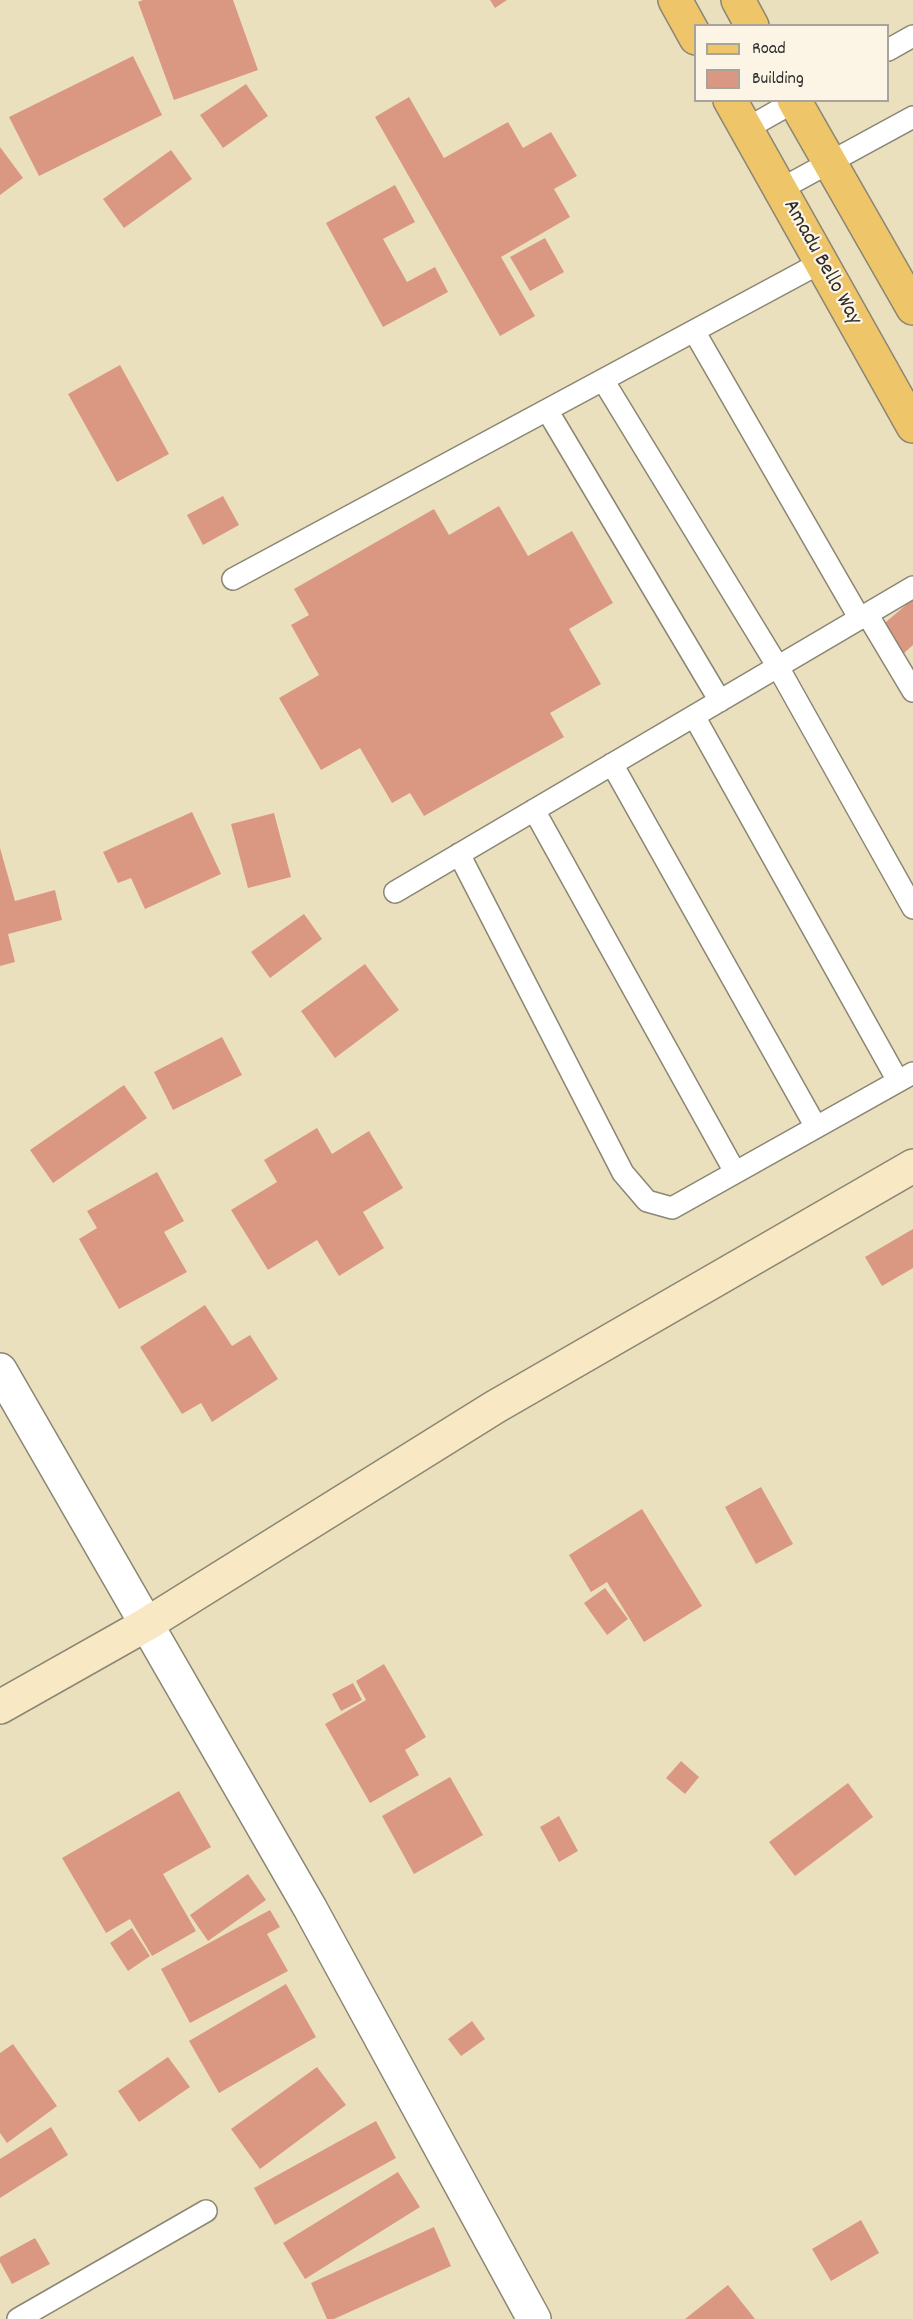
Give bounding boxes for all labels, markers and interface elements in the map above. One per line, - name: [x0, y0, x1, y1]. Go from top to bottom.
- legend: [694, 24, 889, 102]
- text: Road: [752, 37, 786, 62]
- text: Building: [752, 67, 804, 92]
- street label: Amadu Bello Way: [776, 196, 866, 330]

